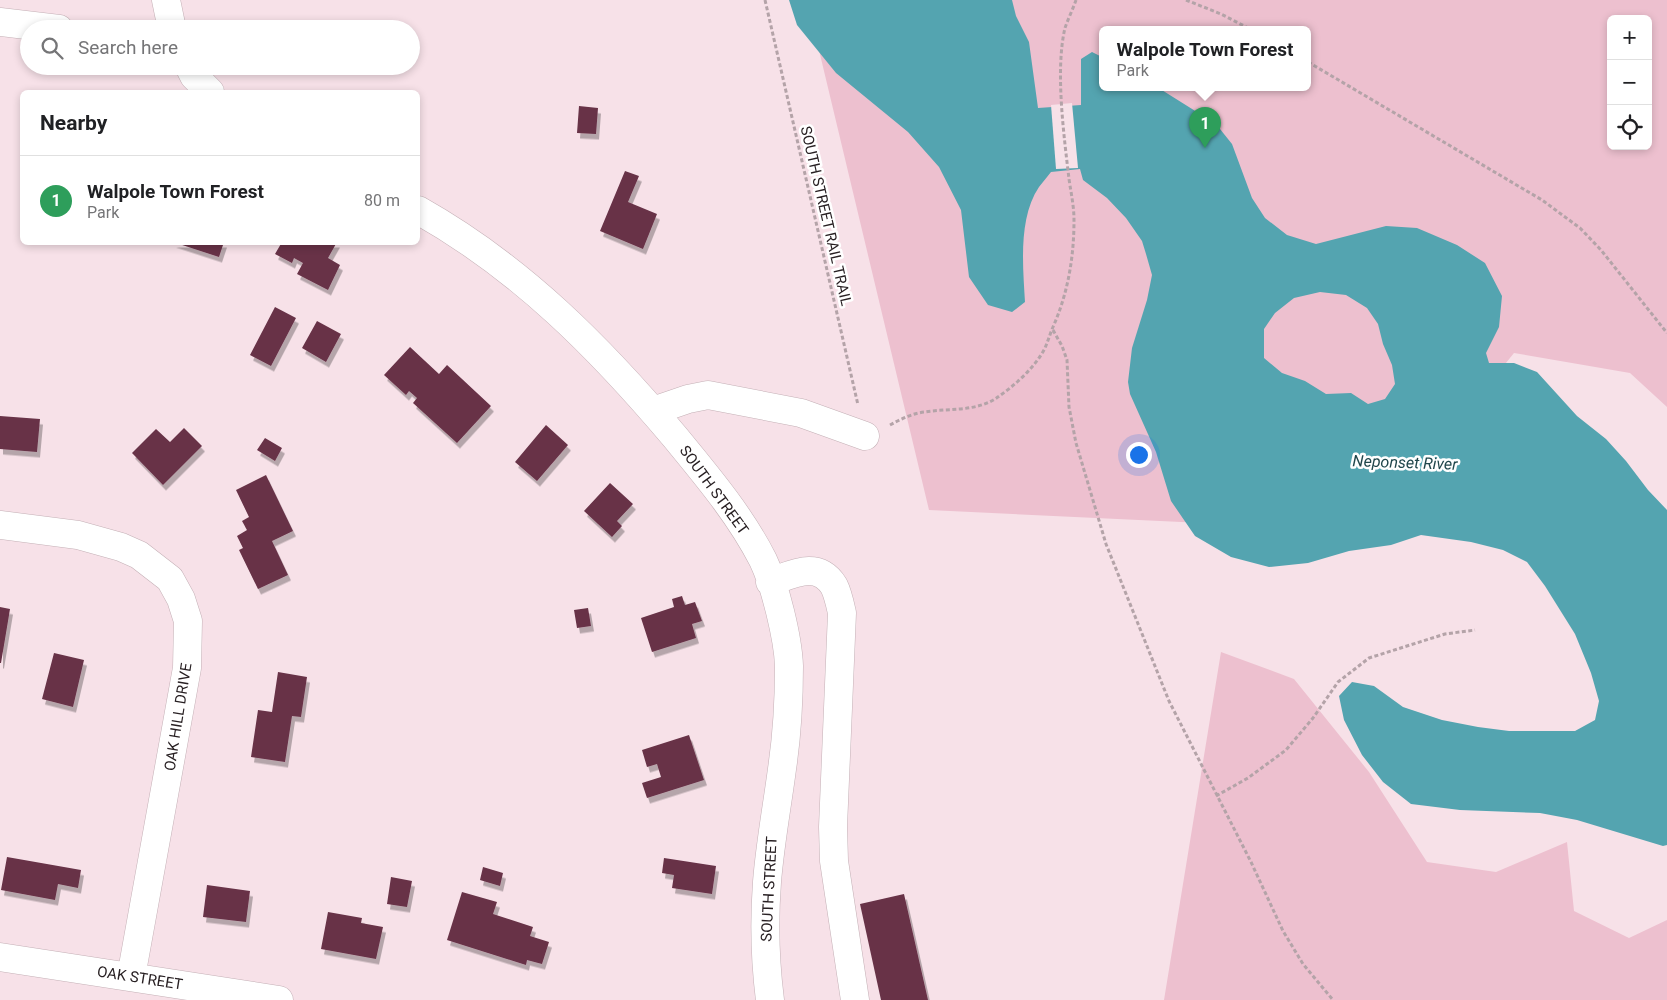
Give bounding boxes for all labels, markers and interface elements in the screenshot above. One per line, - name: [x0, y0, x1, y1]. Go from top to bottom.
- map controls: [1607, 15, 1652, 150]
- button: +: [1607, 15, 1652, 60]
- search box: [20, 20, 420, 75]
- popup: [1099, 26, 1311, 91]
- icon: search: [38, 34, 66, 62]
- text: Search here: [78, 36, 178, 59]
- text: Walpole Town Forest: [1117, 38, 1293, 61]
- button: −: [1607, 60, 1652, 105]
- text: Park: [1117, 61, 1149, 80]
- button: locate: [1607, 105, 1652, 150]
- pin: 1: [1189, 107, 1221, 148]
- text: Nearby: [40, 111, 107, 135]
- street label: SOUTH STREET RAIL TRAIL: [797, 124, 855, 308]
- text: Walpole Town Forest: [87, 180, 264, 203]
- text: 1: [51, 191, 61, 210]
- text: 80 m: [364, 191, 400, 210]
- text: Park: [87, 203, 119, 222]
- street label: SOUTH STREET: [676, 442, 752, 538]
- your location: [1126, 442, 1152, 468]
- water label: Neponset River: [1352, 451, 1458, 474]
- street label: OAK HILL DRIVE: [161, 661, 195, 772]
- street label: SOUTH STREET: [757, 836, 781, 942]
- street label: OAK STREET: [96, 962, 184, 994]

